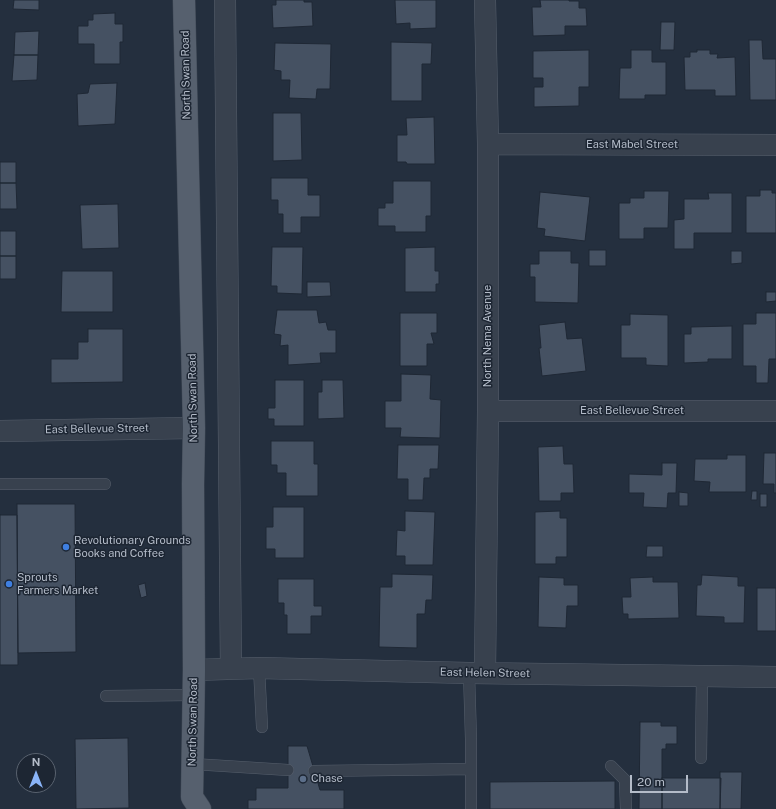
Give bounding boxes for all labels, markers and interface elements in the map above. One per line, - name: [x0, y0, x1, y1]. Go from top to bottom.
- street label: North Swan Road: [179, 30, 193, 120]
- street label: East Mabel Street: [586, 138, 678, 152]
- street label: North Nema Avenue: [481, 285, 495, 387]
- street label: North Swan Road: [186, 353, 200, 443]
- street label: East Bellevue Street: [580, 404, 684, 418]
- street label: East Bellevue Street: [45, 421, 149, 437]
- place label: Revolutionary Grounds Books and Coffee: [74, 534, 191, 560]
- marker: Revolutionary Grounds Books and Coffee: [61, 542, 71, 552]
- place label: Sprouts Farmers Market: [17, 571, 98, 597]
- marker: Sprouts Farmers Market: [4, 579, 14, 589]
- street label: East Helen Street: [440, 666, 530, 680]
- street label: North Swan Road: [186, 677, 200, 767]
- north arrow: [16, 753, 56, 793]
- text: N: [32, 756, 40, 768]
- scale bar: [632, 767, 690, 793]
- place label: Chase: [311, 772, 343, 786]
- marker: Chase: [298, 774, 308, 784]
- text: 20 m: [637, 775, 665, 789]

